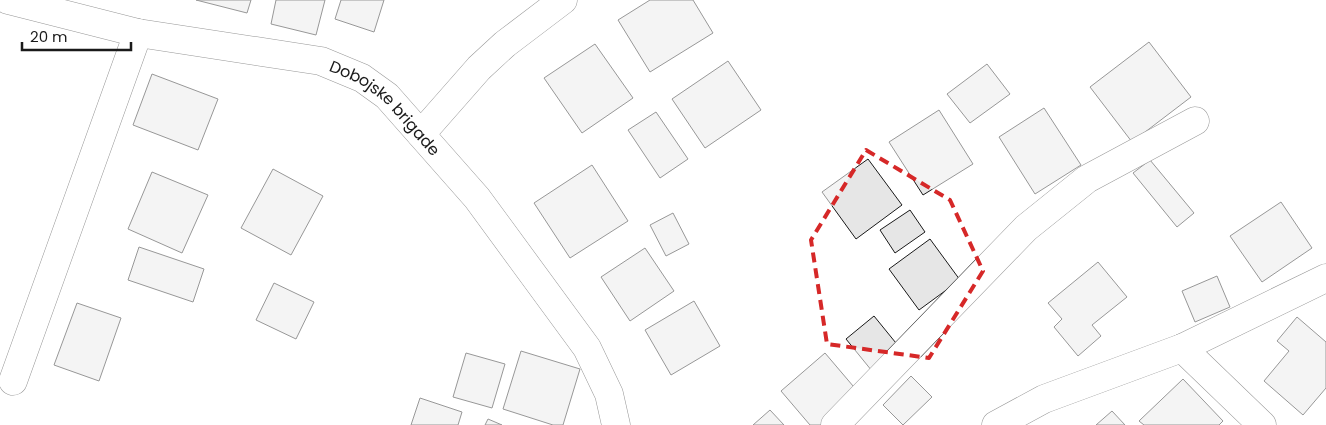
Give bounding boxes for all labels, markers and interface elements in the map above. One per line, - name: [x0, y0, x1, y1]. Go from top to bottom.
- scale bar: [22, 20, 131, 52]
- text: 20 m: [30, 26, 68, 47]
- street label: Dobojske brigade: [326, 55, 445, 161]

